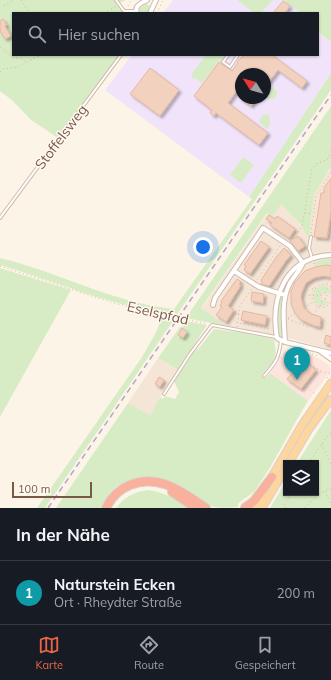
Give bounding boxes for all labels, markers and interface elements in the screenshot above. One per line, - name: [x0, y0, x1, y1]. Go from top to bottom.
- search box: [12, 12, 319, 56]
- icon: search: [26, 23, 48, 45]
- text: Hier suchen: [58, 25, 140, 44]
- north arrow: [235, 68, 271, 104]
- street label: Stoffelsweg: [31, 101, 91, 173]
- your location: [193, 237, 213, 257]
- street label: Eselspfad: [125, 297, 191, 329]
- pin: 1: [284, 347, 310, 380]
- map controls: [283, 460, 319, 496]
- button: layers: [283, 460, 319, 496]
- scale bar: [12, 480, 92, 499]
- text: 100 m: [18, 482, 50, 496]
- text: In der Nähe: [16, 524, 110, 545]
- text: Naturstein Ecken: [54, 575, 175, 594]
- text: 1: [25, 585, 33, 601]
- text: 200 m: [277, 585, 315, 601]
- text: Ort · Rheydter Straße: [54, 594, 182, 610]
- tab: Karte: [35, 634, 63, 672]
- tab: Route: [134, 634, 164, 672]
- tab: Gespeichert: [235, 634, 296, 672]

